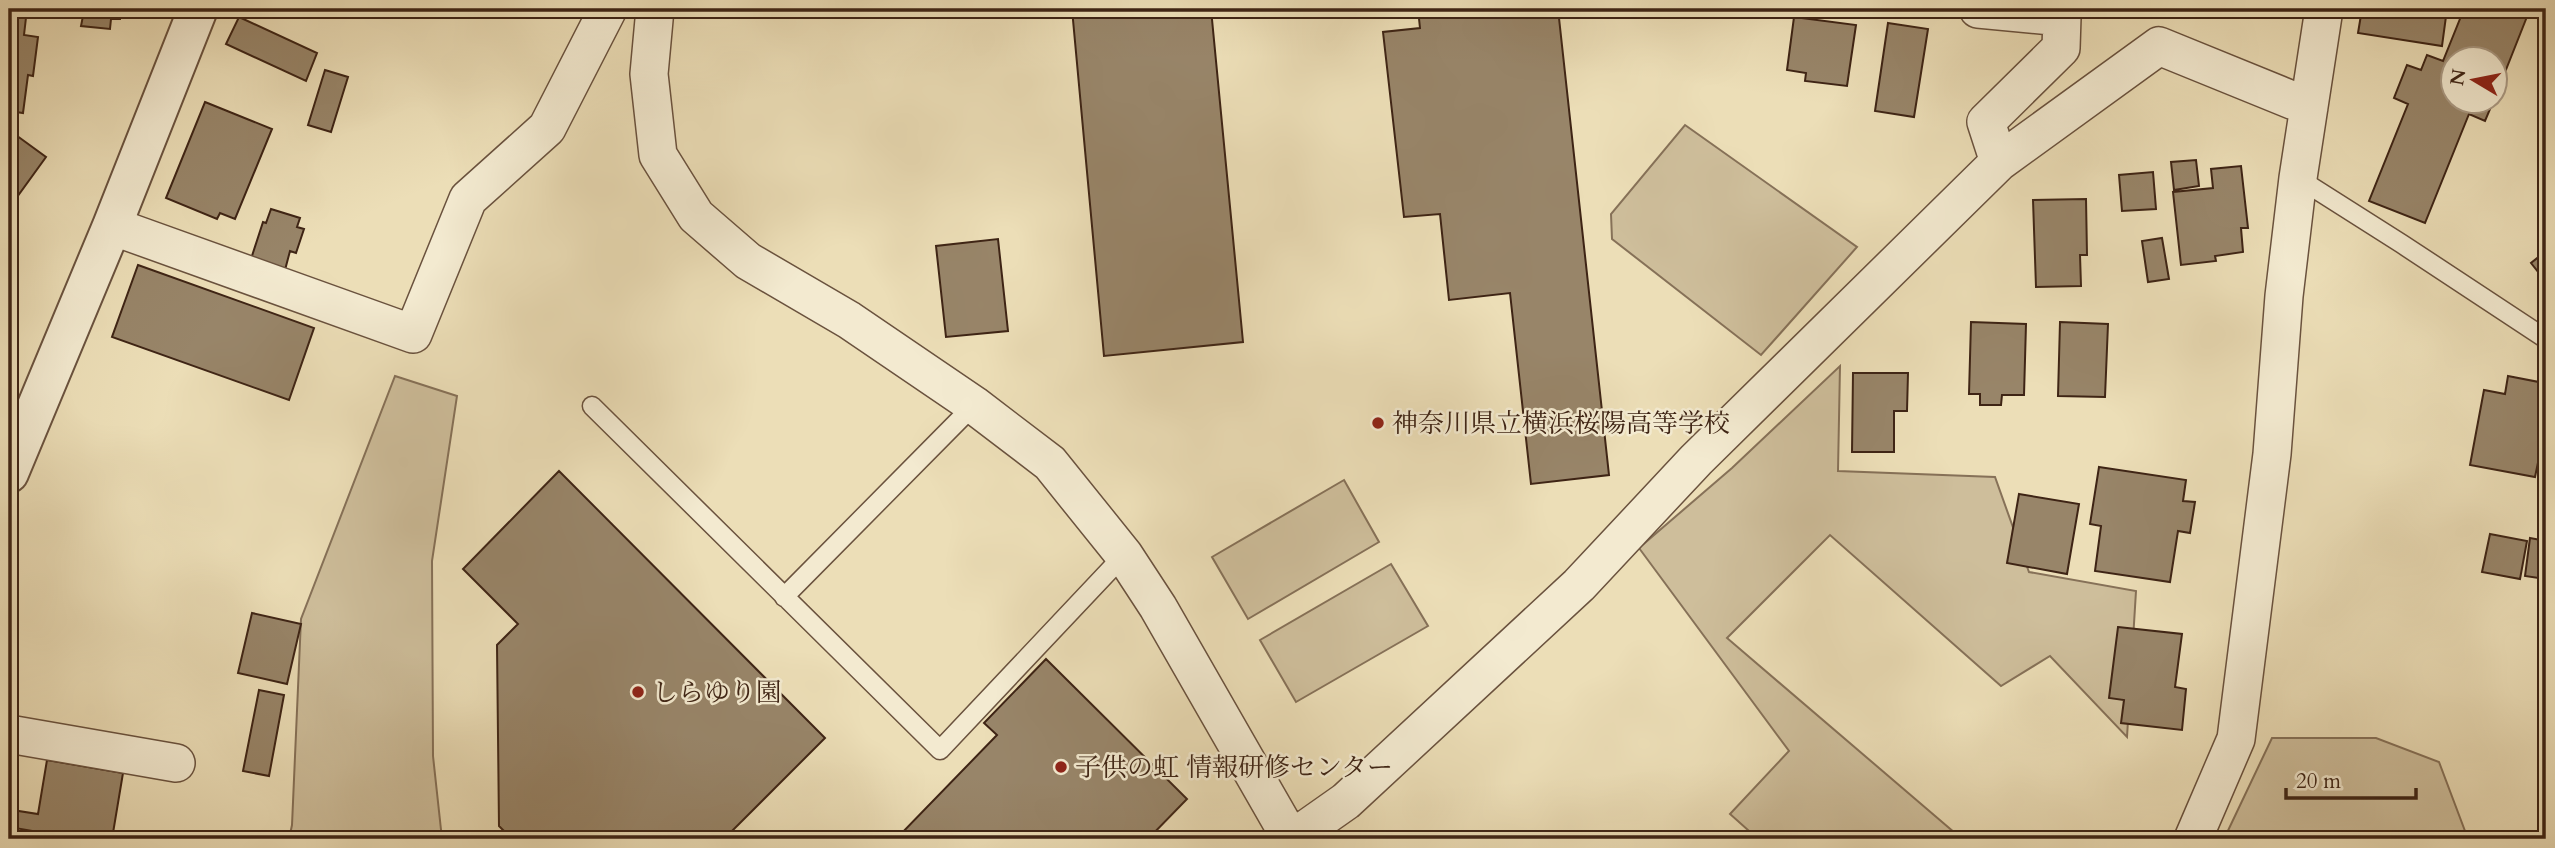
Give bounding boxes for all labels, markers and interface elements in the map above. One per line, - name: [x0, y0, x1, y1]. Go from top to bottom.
- north arrow: [2440, 46, 2510, 116]
- text: N: [2444, 66, 2473, 88]
- place label: 神奈川県立横浜桜陽高等学校: [1392, 406, 1730, 441]
- marker: 神奈川県立横浜桜陽高等学校: [1370, 415, 1386, 431]
- place label: しらゆり園: [652, 675, 782, 710]
- marker: しらゆり園: [630, 684, 646, 700]
- place label: 子供の虹 情報研修センター: [1075, 750, 1393, 785]
- scale bar: [2286, 757, 2415, 801]
- marker: 子供の虹 情報研修センター: [1053, 759, 1069, 775]
- text: 20 m: [2296, 767, 2341, 796]

